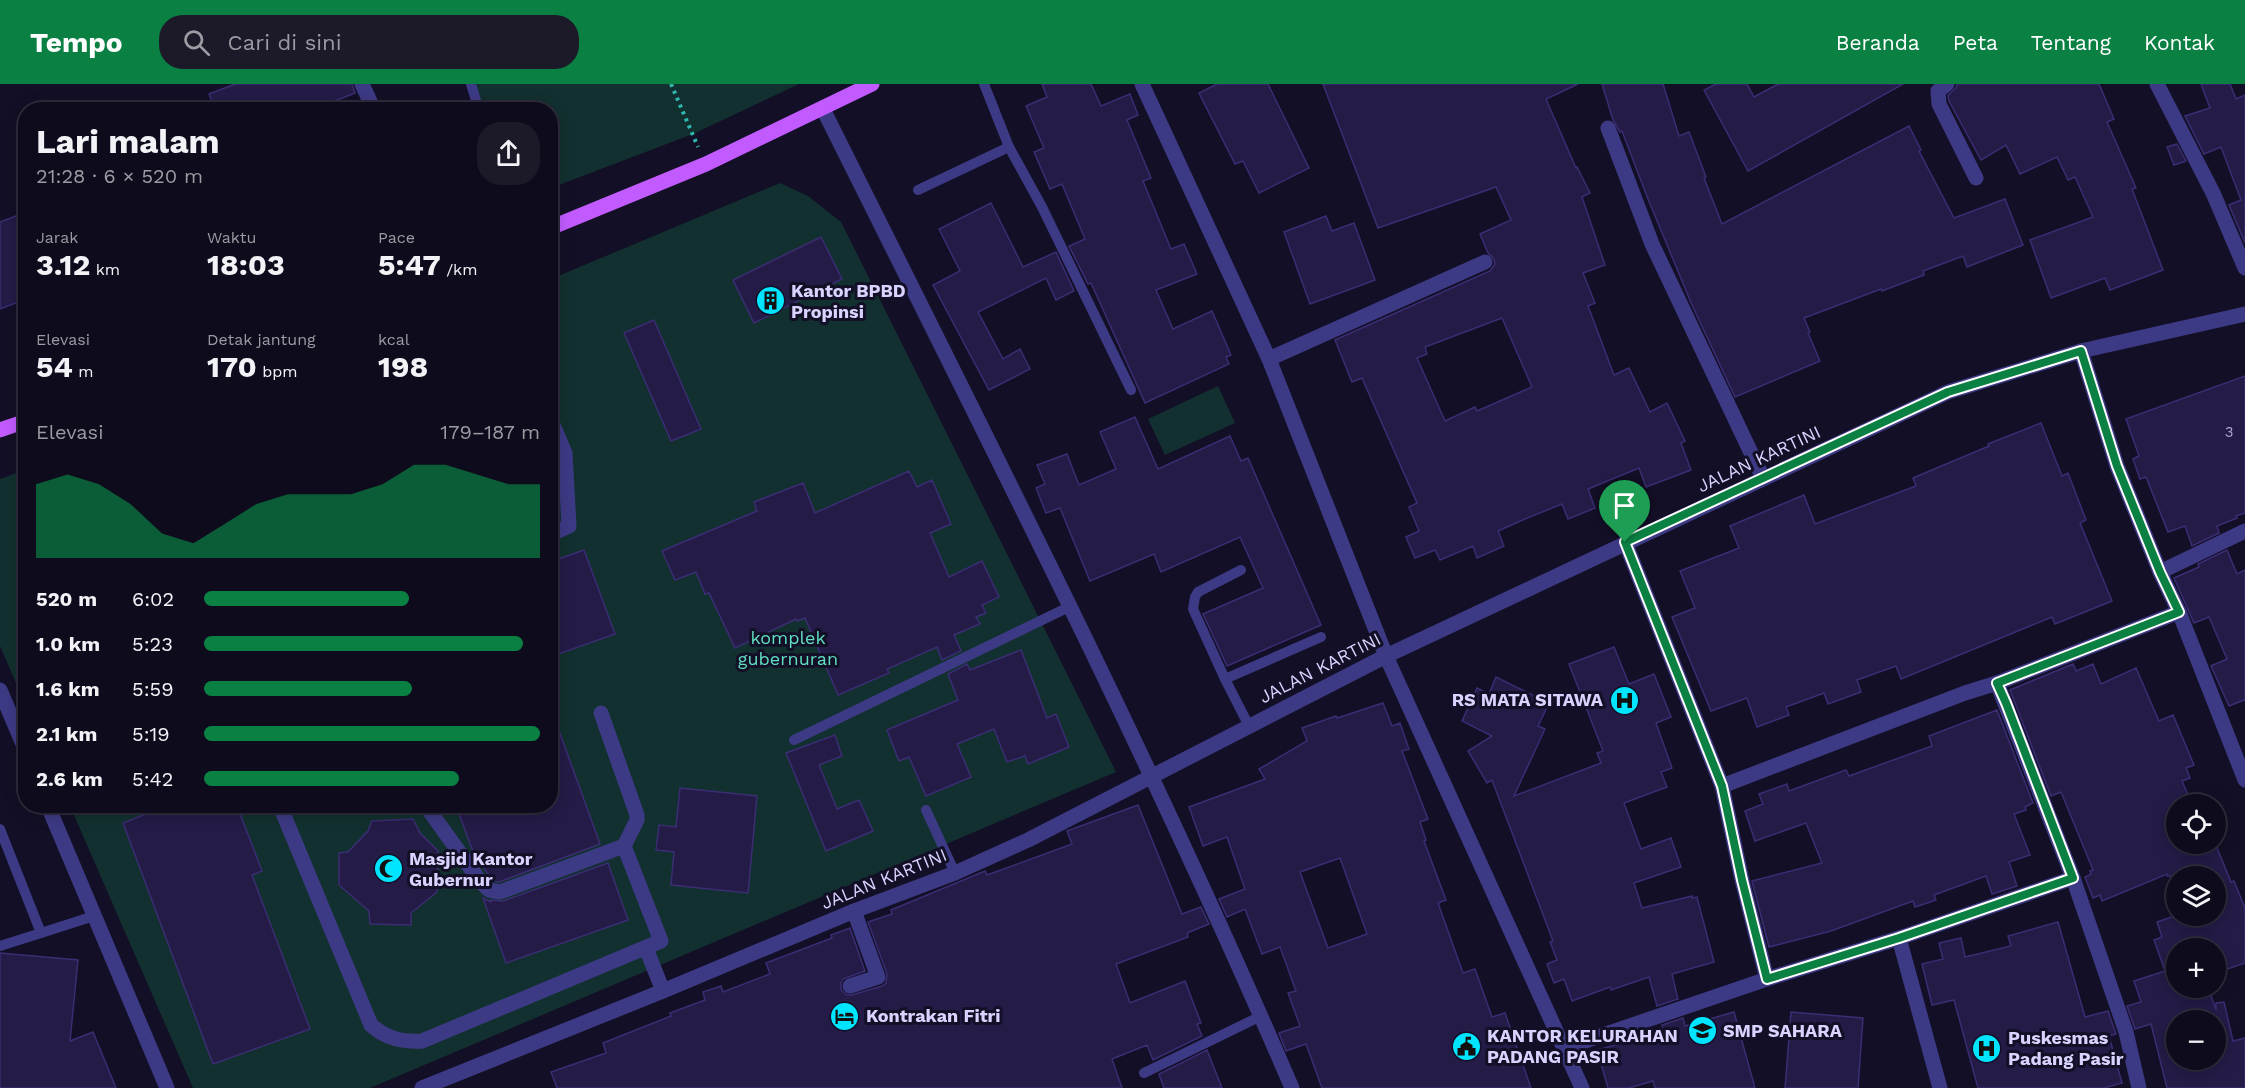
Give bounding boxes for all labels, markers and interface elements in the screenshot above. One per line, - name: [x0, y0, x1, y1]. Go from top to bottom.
- search box: [159, 15, 579, 69]
- text: Tempo: [30, 26, 123, 59]
- icon: search: [180, 26, 213, 59]
- text: Cari di sini: [228, 30, 342, 55]
- text: Beranda: [1836, 30, 1920, 55]
- text: Peta: [1953, 30, 1998, 55]
- text: Tentang: [2031, 30, 2111, 55]
- text: Kontak: [2144, 30, 2215, 55]
- text: Lari malam: [36, 122, 220, 161]
- button: share: [477, 122, 540, 185]
- text: 21:28 · 6 × 520 m: [36, 164, 203, 188]
- text: Jarak: [36, 228, 78, 247]
- text: Waktu: [207, 228, 256, 247]
- text: Pace: [378, 228, 415, 247]
- text: 3.12: [36, 247, 90, 282]
- text: 18:03: [207, 247, 285, 282]
- text: 5:47: [378, 247, 441, 282]
- text: km: [90, 260, 120, 279]
- text: /km: [441, 260, 477, 279]
- place label: Kantor BPBD Propinsi: [791, 280, 906, 322]
- building icon: Kantor BPBD Propinsi: [754, 285, 786, 317]
- text: Elevasi: [36, 330, 90, 349]
- text: Detak jantung: [207, 330, 316, 349]
- text: kcal: [378, 330, 410, 349]
- text: 54: [36, 349, 73, 384]
- text: 170: [207, 349, 257, 384]
- text: 198: [378, 349, 428, 384]
- text: m: [73, 362, 94, 381]
- text: bpm: [257, 362, 298, 381]
- text: Elevasi: [36, 420, 103, 444]
- text: 179–187 m: [440, 420, 540, 444]
- street label: JALAN KARTINI: [1694, 421, 1824, 496]
- house number: 3: [2225, 423, 2233, 441]
- pin: [1599, 480, 1650, 542]
- icon: arrive: [1608, 489, 1641, 522]
- text: 520 m: [36, 587, 97, 611]
- text: 6:02: [132, 587, 174, 611]
- park label: komplek gubernuran: [738, 627, 838, 669]
- street label: JALAN KARTINI: [1255, 628, 1384, 707]
- text: 1.0 km: [36, 632, 100, 656]
- text: 5:23: [132, 632, 173, 656]
- text: 1.6 km: [36, 677, 100, 701]
- text: 5:59: [132, 677, 174, 701]
- hospital icon: RS MATA SITAWA: [1608, 684, 1640, 716]
- place label: RS MATA SITAWA: [1452, 689, 1604, 710]
- text: 2.1 km: [36, 722, 97, 746]
- text: 5:19: [132, 722, 170, 746]
- text: 2.6 km: [36, 767, 103, 791]
- text: 5:42: [132, 767, 173, 791]
- map controls: [2166, 794, 2226, 1070]
- button: locate: [2166, 794, 2226, 854]
- street label: JALAN KARTINI: [818, 844, 950, 913]
- place label: Masjid Kantor Gubernur: [409, 848, 533, 890]
- mosque icon: Masjid Kantor Gubernur: [372, 853, 404, 885]
- button: layers: [2166, 866, 2226, 926]
- button: +: [2166, 938, 2226, 998]
- hotel icon: Kontrakan Fitri: [829, 1000, 861, 1032]
- place label: Kontrakan Fitri: [866, 1005, 1001, 1026]
- button: −: [2166, 1010, 2226, 1070]
- school or university icon: SMP SAHARA: [1686, 1015, 1718, 1047]
- place label: SMP SAHARA: [1723, 1020, 1843, 1041]
- place label: KANTOR KELURAHAN PADANG PASIR: [1487, 1025, 1678, 1067]
- place label: Puskesmas Padang Pasir: [2008, 1027, 2124, 1069]
- public building icon: KANTOR KELURAHAN PADANG PASIR: [1450, 1030, 1482, 1062]
- hospital icon: Puskesmas Padang Pasir: [1971, 1032, 2003, 1064]

